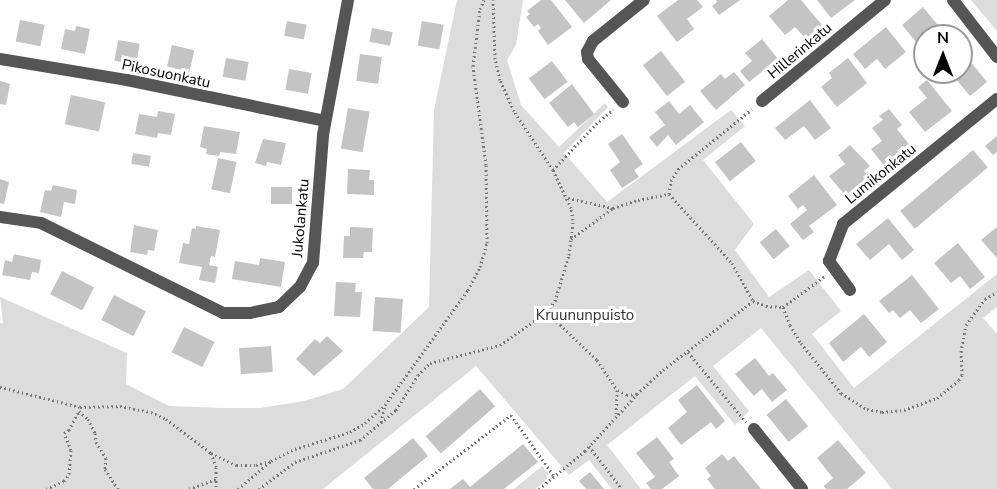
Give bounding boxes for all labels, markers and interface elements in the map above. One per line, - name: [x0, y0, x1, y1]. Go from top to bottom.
- street label: Hillerinkatu: [764, 19, 836, 83]
- north arrow: [913, 24, 973, 84]
- text: N: [937, 27, 949, 49]
- street label: Pikosuonkatu: [120, 56, 212, 92]
- street label: Lumikonkatu: [842, 140, 920, 208]
- street label: Jukolankatu: [289, 178, 313, 258]
- park label: Kruununpuisto: [536, 307, 634, 325]

